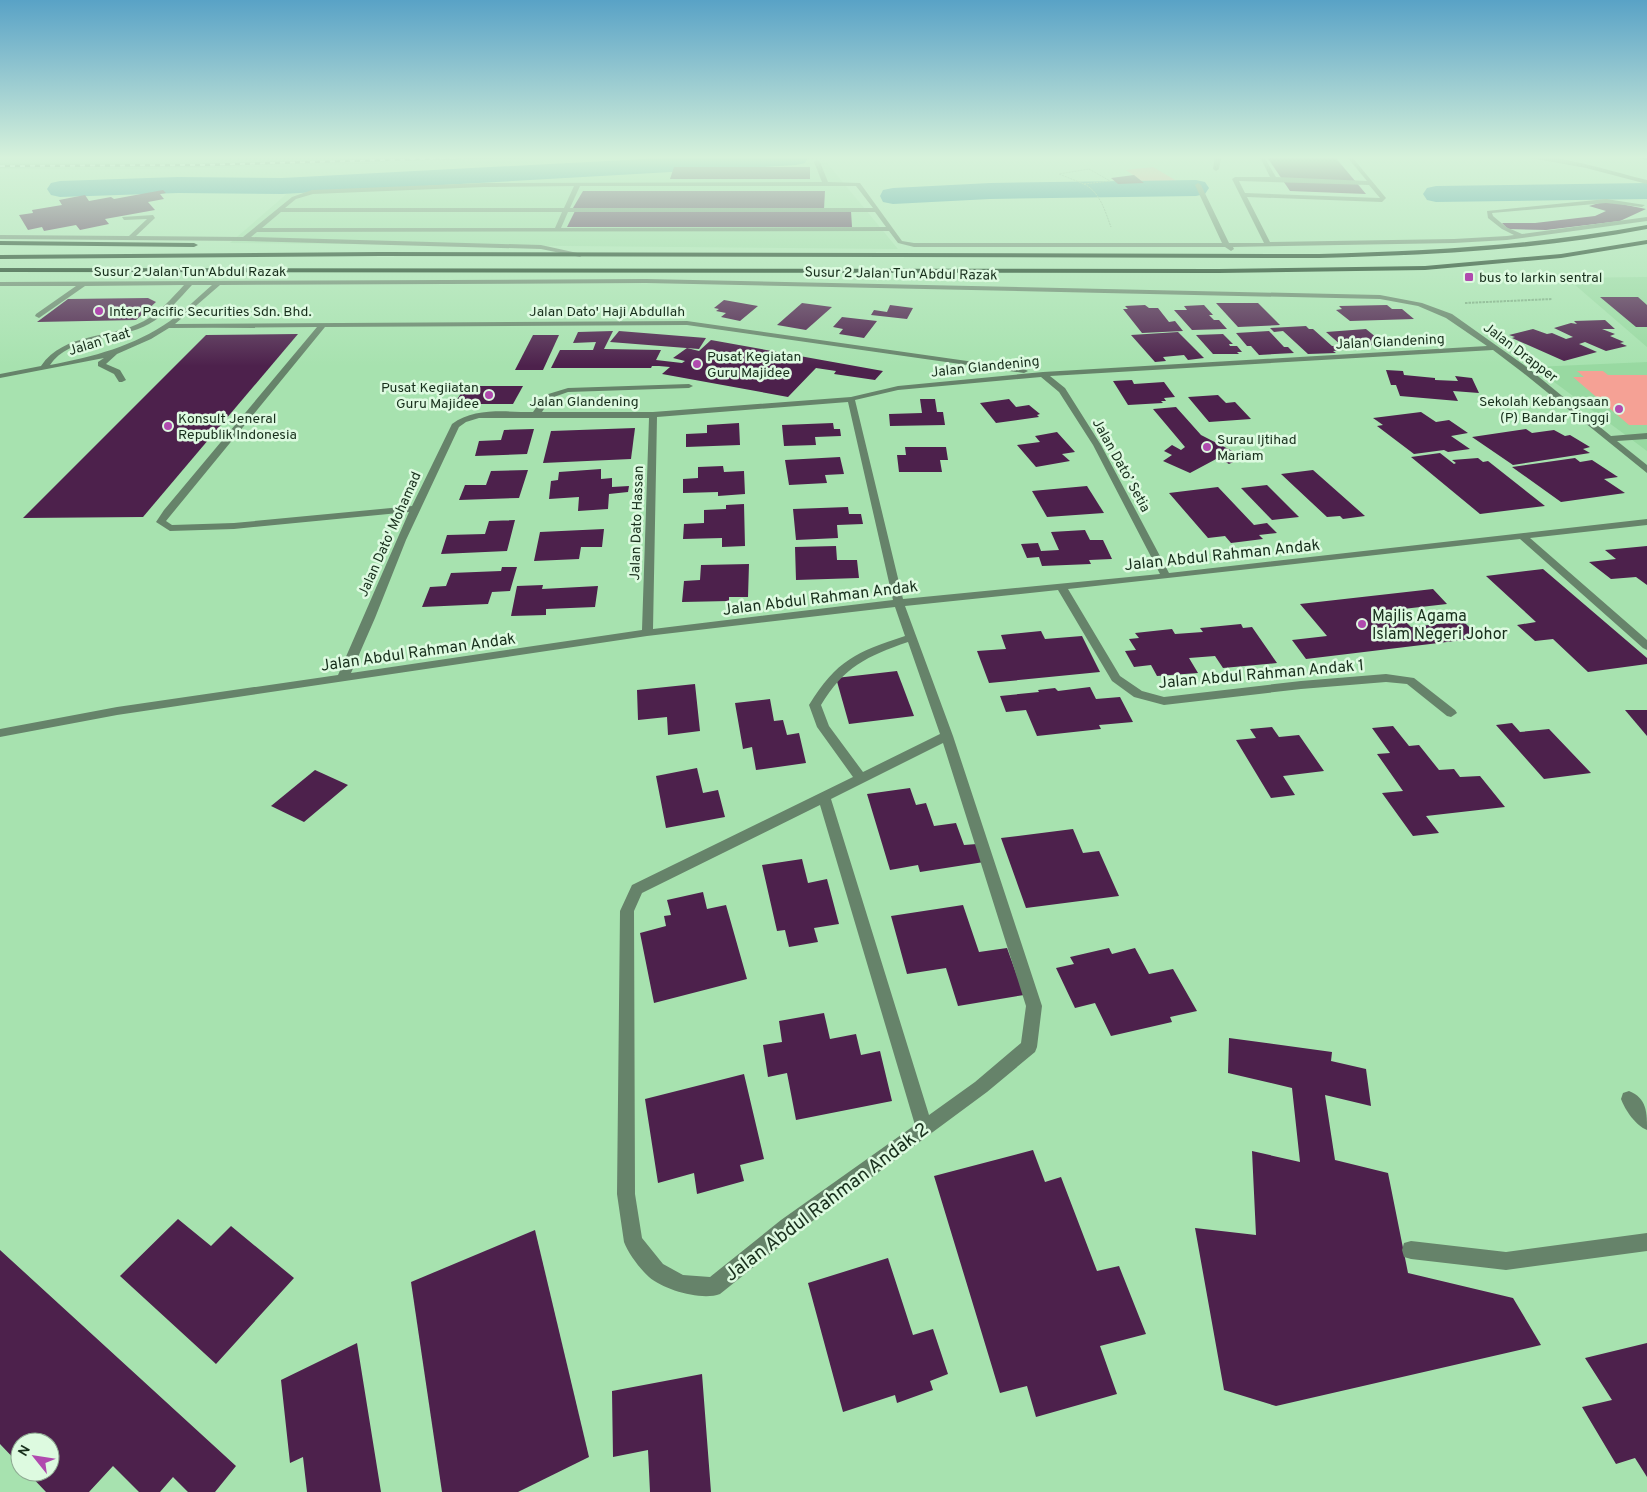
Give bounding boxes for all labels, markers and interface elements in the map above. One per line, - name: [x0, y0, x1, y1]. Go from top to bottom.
- street label: Susur 2 Jalan Tun Abdul Razak: [93, 264, 287, 281]
- street label: Susur 2 Jalan Tun Abdul Razak: [804, 264, 998, 285]
- place label: bus to larkin sentral: [1479, 270, 1602, 287]
- marker: bus to larkin sentral: [1463, 271, 1475, 283]
- place label: Inter Pacific Securities Sdn. Bhd.: [109, 304, 312, 321]
- street label: Jalan Dato' Haji Abdullah: [529, 304, 685, 321]
- marker: Inter Pacific Securities Sdn. Bhd.: [93, 305, 105, 317]
- street label: Jalan Drapper: [1480, 320, 1561, 387]
- street label: Jalan Taat: [66, 325, 133, 360]
- street label: Jalan Glandening: [1335, 331, 1445, 354]
- place label: Pusat Kegiatan Guru Majidee: [707, 349, 802, 382]
- street label: Jalan Glandening: [930, 353, 1040, 382]
- marker: Pusat Kegiatan Guru Majidee: [691, 358, 703, 370]
- place label: Pusat Kegiiatan Guru Majidee: [381, 380, 479, 413]
- marker: Pusat Kegiiatan Guru Majidee: [483, 389, 495, 401]
- street label: Jalan Glandening: [529, 394, 639, 411]
- place label: Sekolah Kebangsaan (P) Bandar Tinggi: [1479, 394, 1609, 427]
- marker: Sekolah Kebangsaan (P) Bandar Tinggi: [1613, 403, 1625, 415]
- place label: Konsult Jeneral Republik Indonesia: [178, 411, 297, 444]
- street label: Jalan Dato’ Setia: [1088, 416, 1153, 516]
- marker: Konsult Jeneral Republik Indonesia: [162, 420, 174, 432]
- place label: Surau Ijtihad Mariam: [1217, 432, 1297, 465]
- marker: Surau Ijtihad Mariam: [1201, 441, 1213, 453]
- street label: Jalan Dato Hassan: [627, 465, 648, 581]
- street label: Jalan Dato' Mohamad: [355, 469, 426, 600]
- street label: Jalan Abdul Rahman Andak: [1123, 536, 1321, 576]
- street label: Jalan Abdul Rahman Andak: [721, 577, 919, 621]
- place label: Majlis Agama Islam Negeri Johor: [1372, 607, 1508, 645]
- marker: Majlis Agama Islam Negeri Johor: [1356, 618, 1368, 630]
- street label: Jalan Abdul Rahman Andak: [320, 629, 517, 677]
- street label: Jalan Abdul Rahman Andak 1: [1157, 656, 1365, 694]
- street label: Jalan Abdul Rahman Andak 2: [720, 1118, 934, 1287]
- north arrow: [10, 1432, 60, 1482]
- text: N: [15, 1443, 35, 1460]

